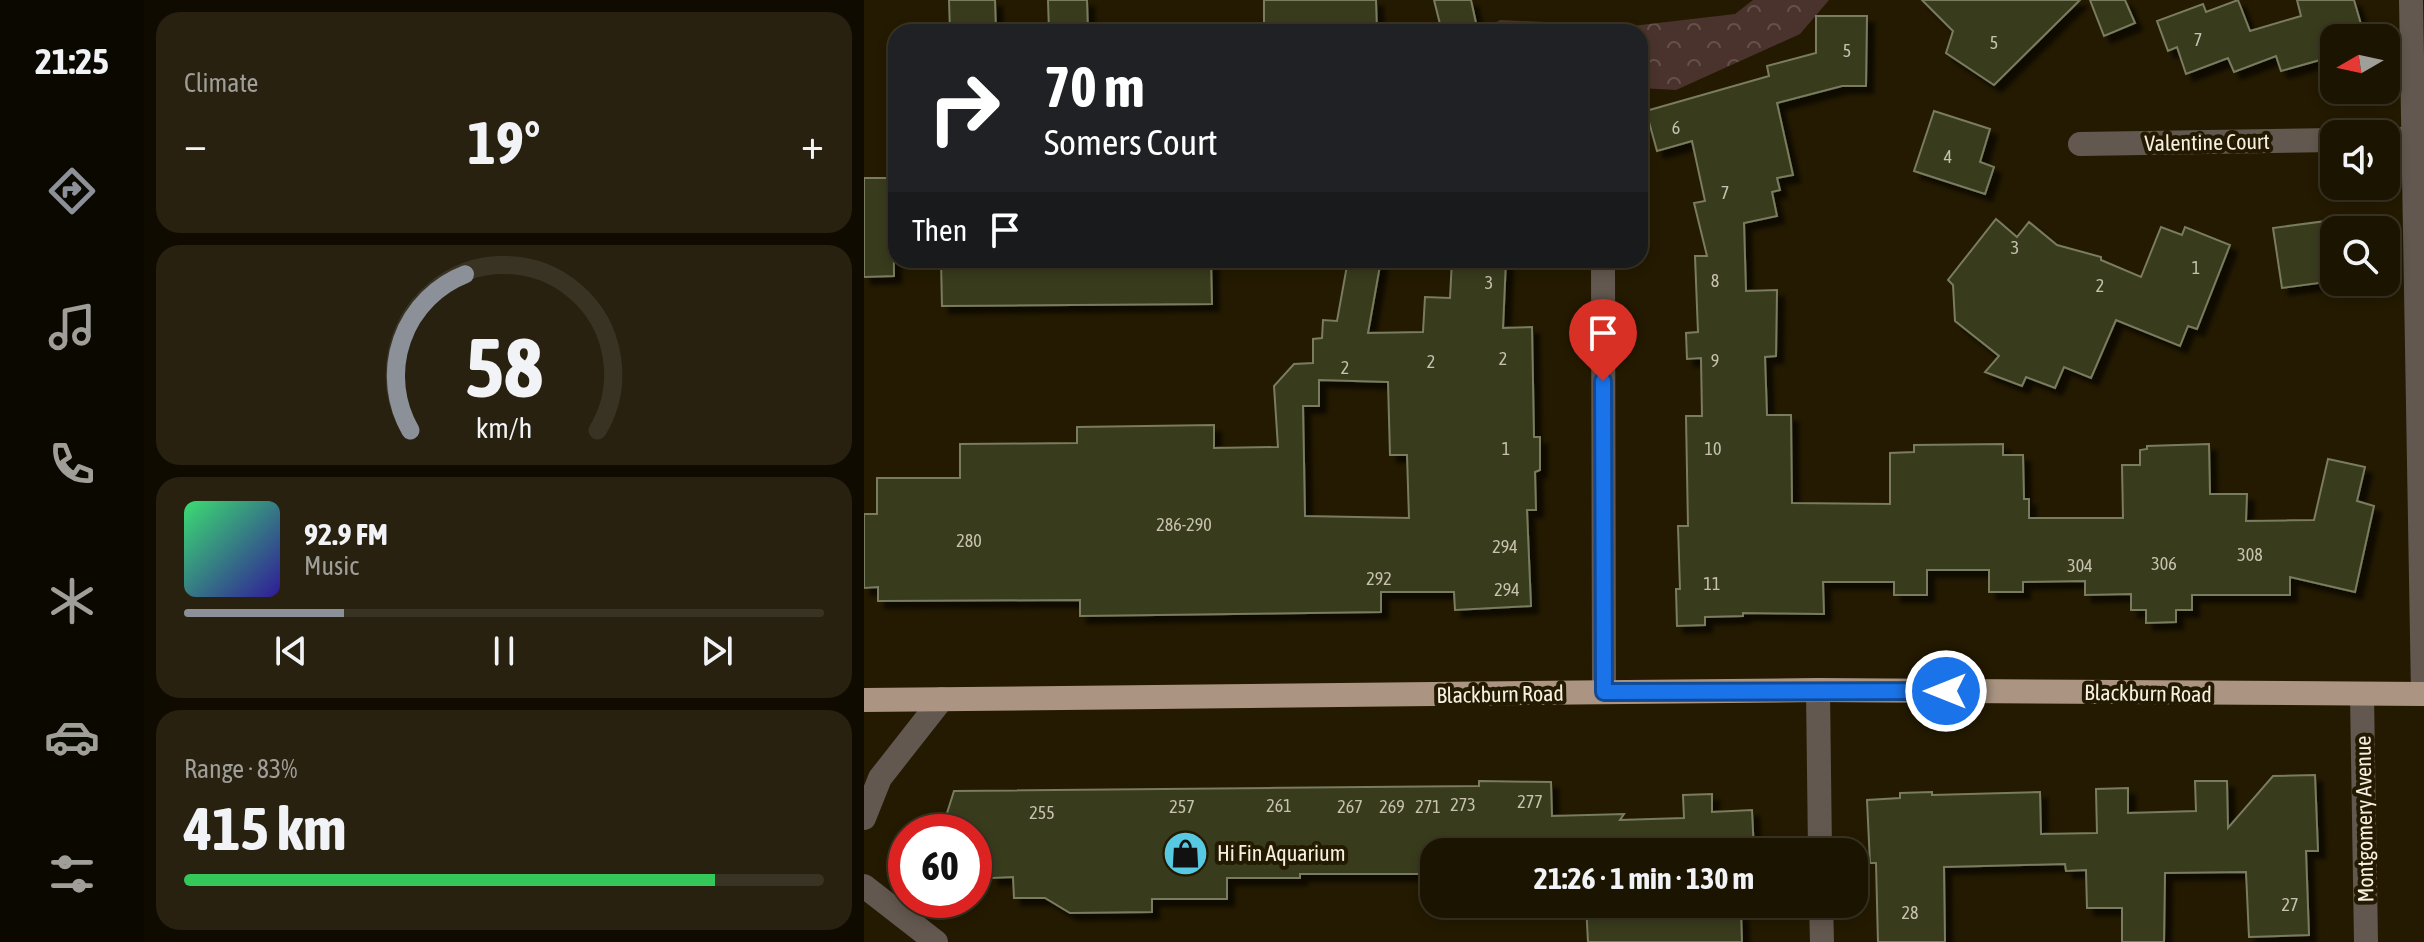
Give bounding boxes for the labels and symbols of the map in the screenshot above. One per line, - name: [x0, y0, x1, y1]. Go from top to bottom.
- north arrow: [2320, 24, 2400, 104]
- house number: 7: [2194, 29, 2202, 50]
- house number: 5: [1990, 32, 1998, 53]
- house number: 5: [1843, 40, 1851, 61]
- house number: 6: [1672, 117, 1680, 138]
- street label: Valentine Court: [2144, 128, 2270, 156]
- house number: 4: [1944, 146, 1952, 167]
- house number: 7: [1721, 182, 1729, 203]
- house number: 3: [2011, 237, 2019, 258]
- house number: 1: [2192, 257, 2200, 278]
- house number: 8: [1711, 270, 1719, 291]
- house number: 3: [1485, 272, 1493, 293]
- house number: 2: [2096, 275, 2104, 296]
- pin: [1569, 299, 1637, 381]
- house number: 2: [1499, 348, 1507, 369]
- house number: 9: [1711, 350, 1719, 371]
- house number: 2: [1427, 351, 1435, 372]
- house number: 2: [1341, 357, 1349, 378]
- house number: 1: [1502, 438, 1510, 459]
- house number: 10: [1705, 438, 1721, 459]
- house number: 286-290: [1156, 514, 1212, 535]
- house number: 280: [956, 530, 982, 551]
- house number: 294: [1492, 536, 1518, 557]
- house number: 308: [2237, 544, 2263, 565]
- house number: 306: [2151, 553, 2177, 574]
- house number: 304: [2067, 555, 2093, 576]
- house number: 292: [1366, 568, 1392, 589]
- house number: 11: [1704, 573, 1720, 594]
- house number: 294: [1494, 579, 1520, 600]
- position arrow: [1904, 649, 1988, 733]
- street label: Blackburn Road: [2084, 679, 2212, 707]
- street label: Blackburn Road: [1436, 680, 1564, 708]
- street label: Montgomery Avenue: [2350, 735, 2378, 903]
- house number: 277: [1517, 791, 1543, 812]
- house number: 273: [1450, 794, 1476, 815]
- house number: 261: [1266, 795, 1292, 816]
- house number: 257: [1169, 796, 1195, 817]
- house number: 267: [1337, 796, 1363, 817]
- house number: 269: [1379, 796, 1405, 817]
- house number: 271: [1415, 796, 1441, 817]
- house number: 255: [1029, 802, 1055, 823]
- speed limit sign: 60: [888, 814, 992, 918]
- shop icon: Hi Fin Aquarium: [1162, 829, 1210, 877]
- place label: Hi Fin Aquarium: [1217, 840, 1346, 866]
- house number: 27: [2282, 894, 2298, 915]
- house number: 28: [1902, 902, 1918, 923]

